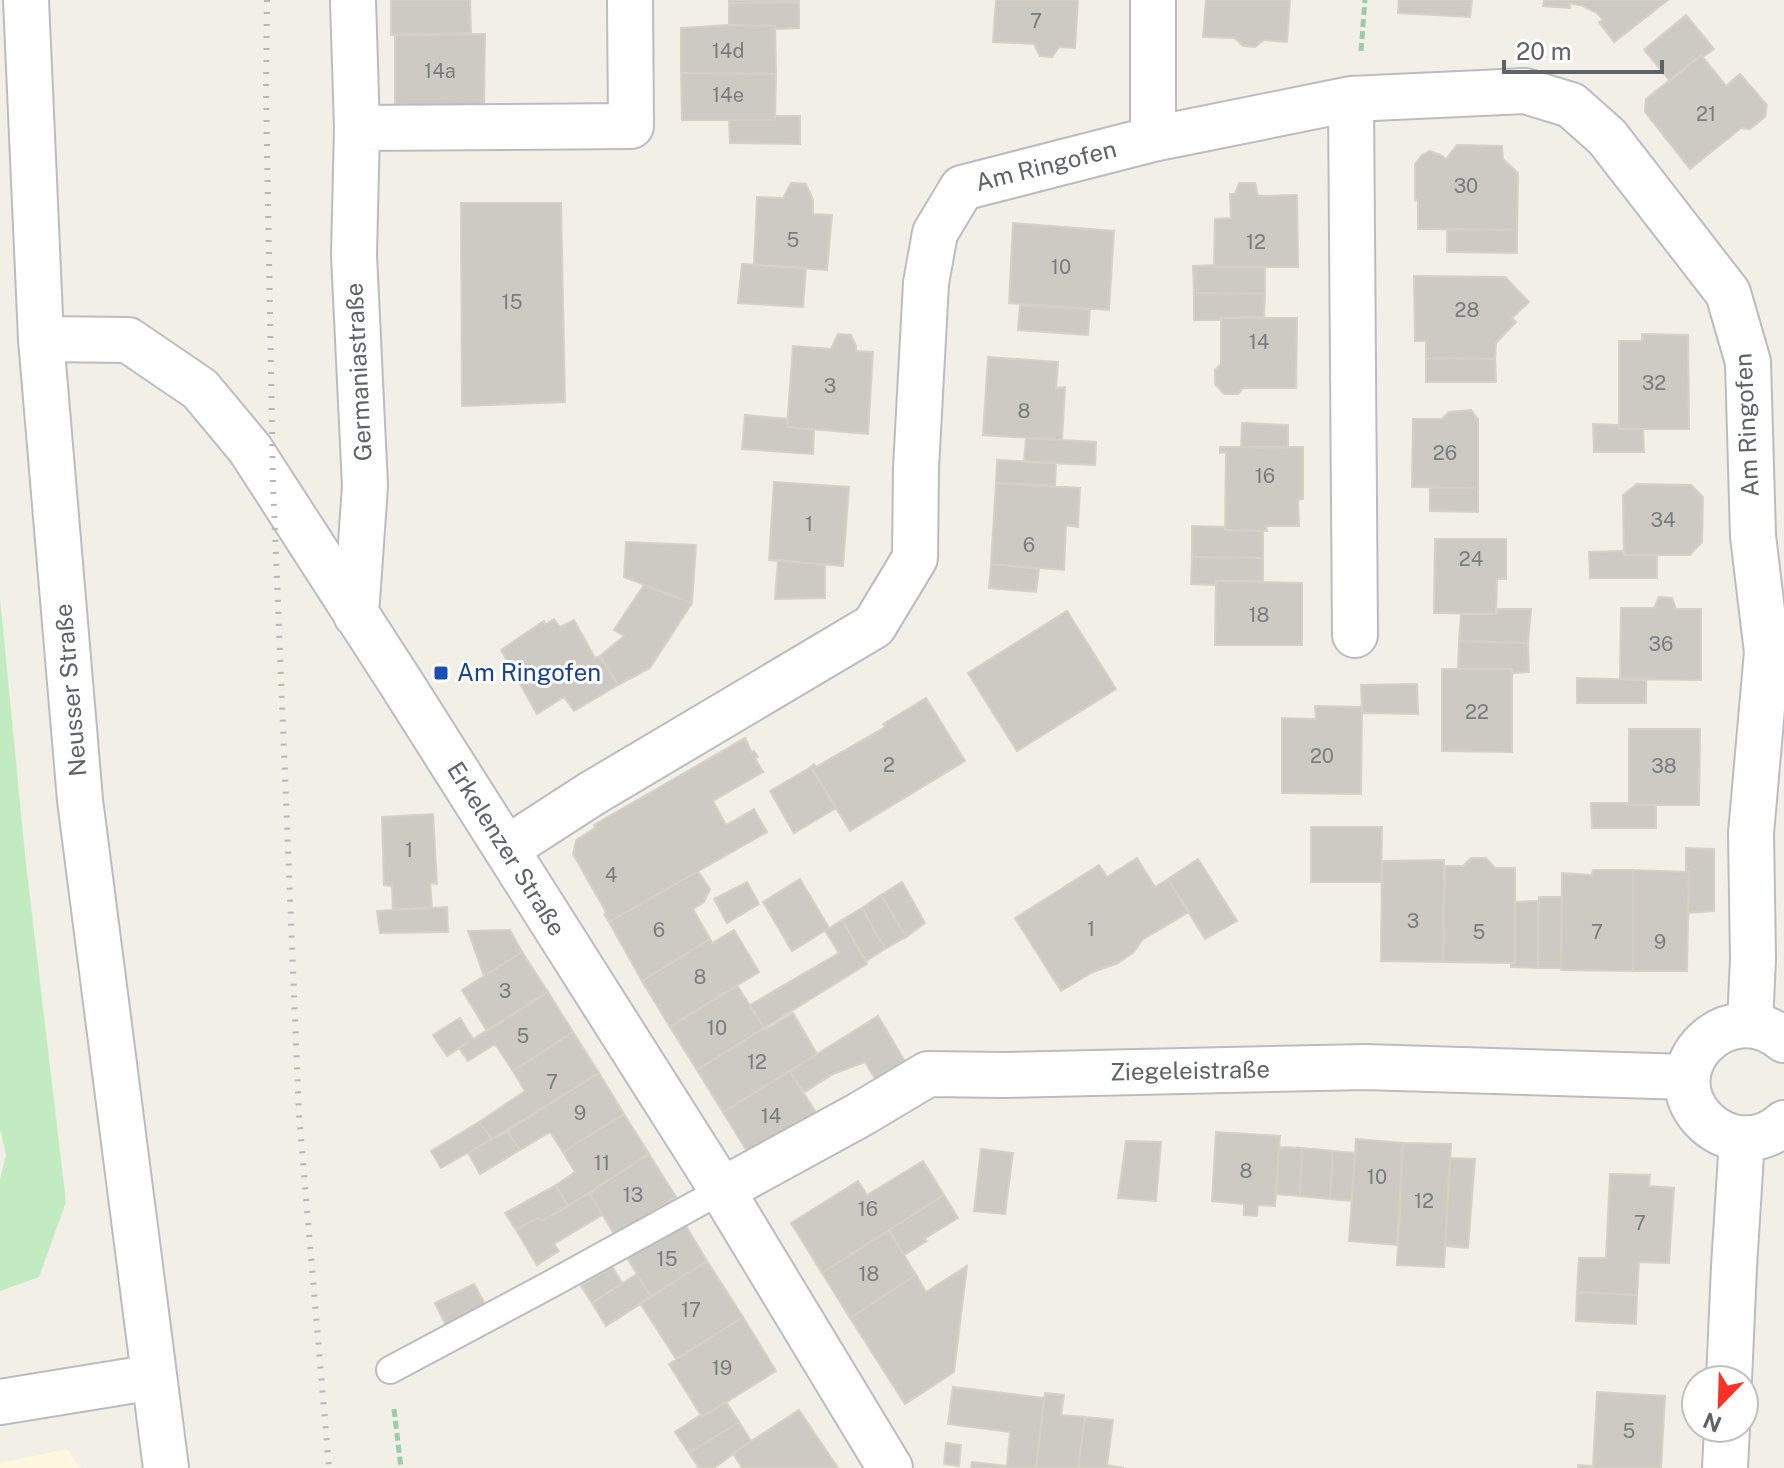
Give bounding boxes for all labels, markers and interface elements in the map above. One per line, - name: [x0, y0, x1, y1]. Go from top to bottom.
- house number: 7: [1030, 9, 1042, 33]
- scale bar: [1504, 24, 1662, 74]
- text: 20 m: [1516, 37, 1572, 65]
- house number: 14d: [712, 39, 744, 63]
- house number: 14a: [424, 59, 456, 83]
- house number: 14e: [712, 83, 744, 107]
- house number: 21: [1696, 102, 1716, 126]
- street label: Am Ringofen: [972, 134, 1119, 196]
- house number: 30: [1454, 174, 1478, 198]
- house number: 5: [787, 228, 799, 252]
- house number: 12: [1246, 230, 1266, 254]
- house number: 10: [1051, 255, 1071, 279]
- street label: Germaniastraße: [339, 282, 377, 462]
- house number: 15: [502, 290, 522, 314]
- house number: 28: [1455, 298, 1479, 322]
- house number: 14: [1249, 330, 1269, 354]
- street label: Am Ringofen: [1728, 352, 1764, 498]
- house number: 32: [1642, 371, 1666, 395]
- house number: 3: [824, 374, 836, 398]
- house number: 8: [1018, 399, 1030, 423]
- house number: 26: [1433, 441, 1457, 465]
- house number: 16: [1255, 464, 1275, 488]
- house number: 34: [1650, 508, 1676, 532]
- house number: 1: [805, 512, 813, 536]
- house number: 6: [1023, 533, 1035, 557]
- house number: 24: [1459, 547, 1483, 571]
- street label: Neusser Straße: [49, 603, 92, 778]
- house number: 18: [1248, 603, 1270, 627]
- house number: 36: [1649, 632, 1673, 656]
- place label: Am Ringofen: [457, 658, 601, 686]
- marker: Am Ringofen: [432, 664, 450, 682]
- house number: 22: [1465, 700, 1489, 724]
- house number: 20: [1310, 744, 1334, 768]
- house number: 2: [883, 753, 895, 777]
- house number: 38: [1651, 754, 1677, 778]
- street label: Erkelenzer Straße: [442, 756, 572, 941]
- house number: 1: [405, 838, 413, 862]
- house number: 4: [605, 863, 617, 887]
- house number: 3: [1407, 909, 1419, 933]
- house number: 1: [1087, 917, 1095, 941]
- house number: 6: [653, 918, 665, 942]
- house number: 5: [1473, 920, 1485, 944]
- house number: 7: [1591, 920, 1603, 944]
- house number: 9: [1654, 930, 1666, 954]
- house number: 8: [694, 965, 706, 989]
- house number: 3: [499, 979, 511, 1003]
- house number: 10: [707, 1016, 727, 1040]
- house number: 5: [517, 1024, 529, 1048]
- house number: 12: [747, 1050, 767, 1074]
- street label: Ziegeleistraße: [1110, 1055, 1270, 1085]
- house number: 7: [546, 1070, 558, 1094]
- house number: 9: [574, 1101, 586, 1125]
- house number: 14: [761, 1104, 781, 1128]
- house number: 11: [594, 1151, 610, 1175]
- house number: 8: [1240, 1159, 1252, 1183]
- house number: 10: [1367, 1165, 1387, 1189]
- house number: 13: [623, 1183, 643, 1207]
- house number: 12: [1414, 1189, 1434, 1213]
- house number: 16: [858, 1197, 878, 1221]
- house number: 7: [1634, 1211, 1646, 1235]
- house number: 15: [657, 1247, 677, 1271]
- house number: 18: [858, 1262, 880, 1286]
- house number: 17: [681, 1298, 701, 1322]
- house number: 19: [712, 1356, 732, 1380]
- north arrow: [1680, 1364, 1760, 1444]
- text: N: [1699, 1407, 1725, 1438]
- house number: 5: [1623, 1419, 1635, 1443]

